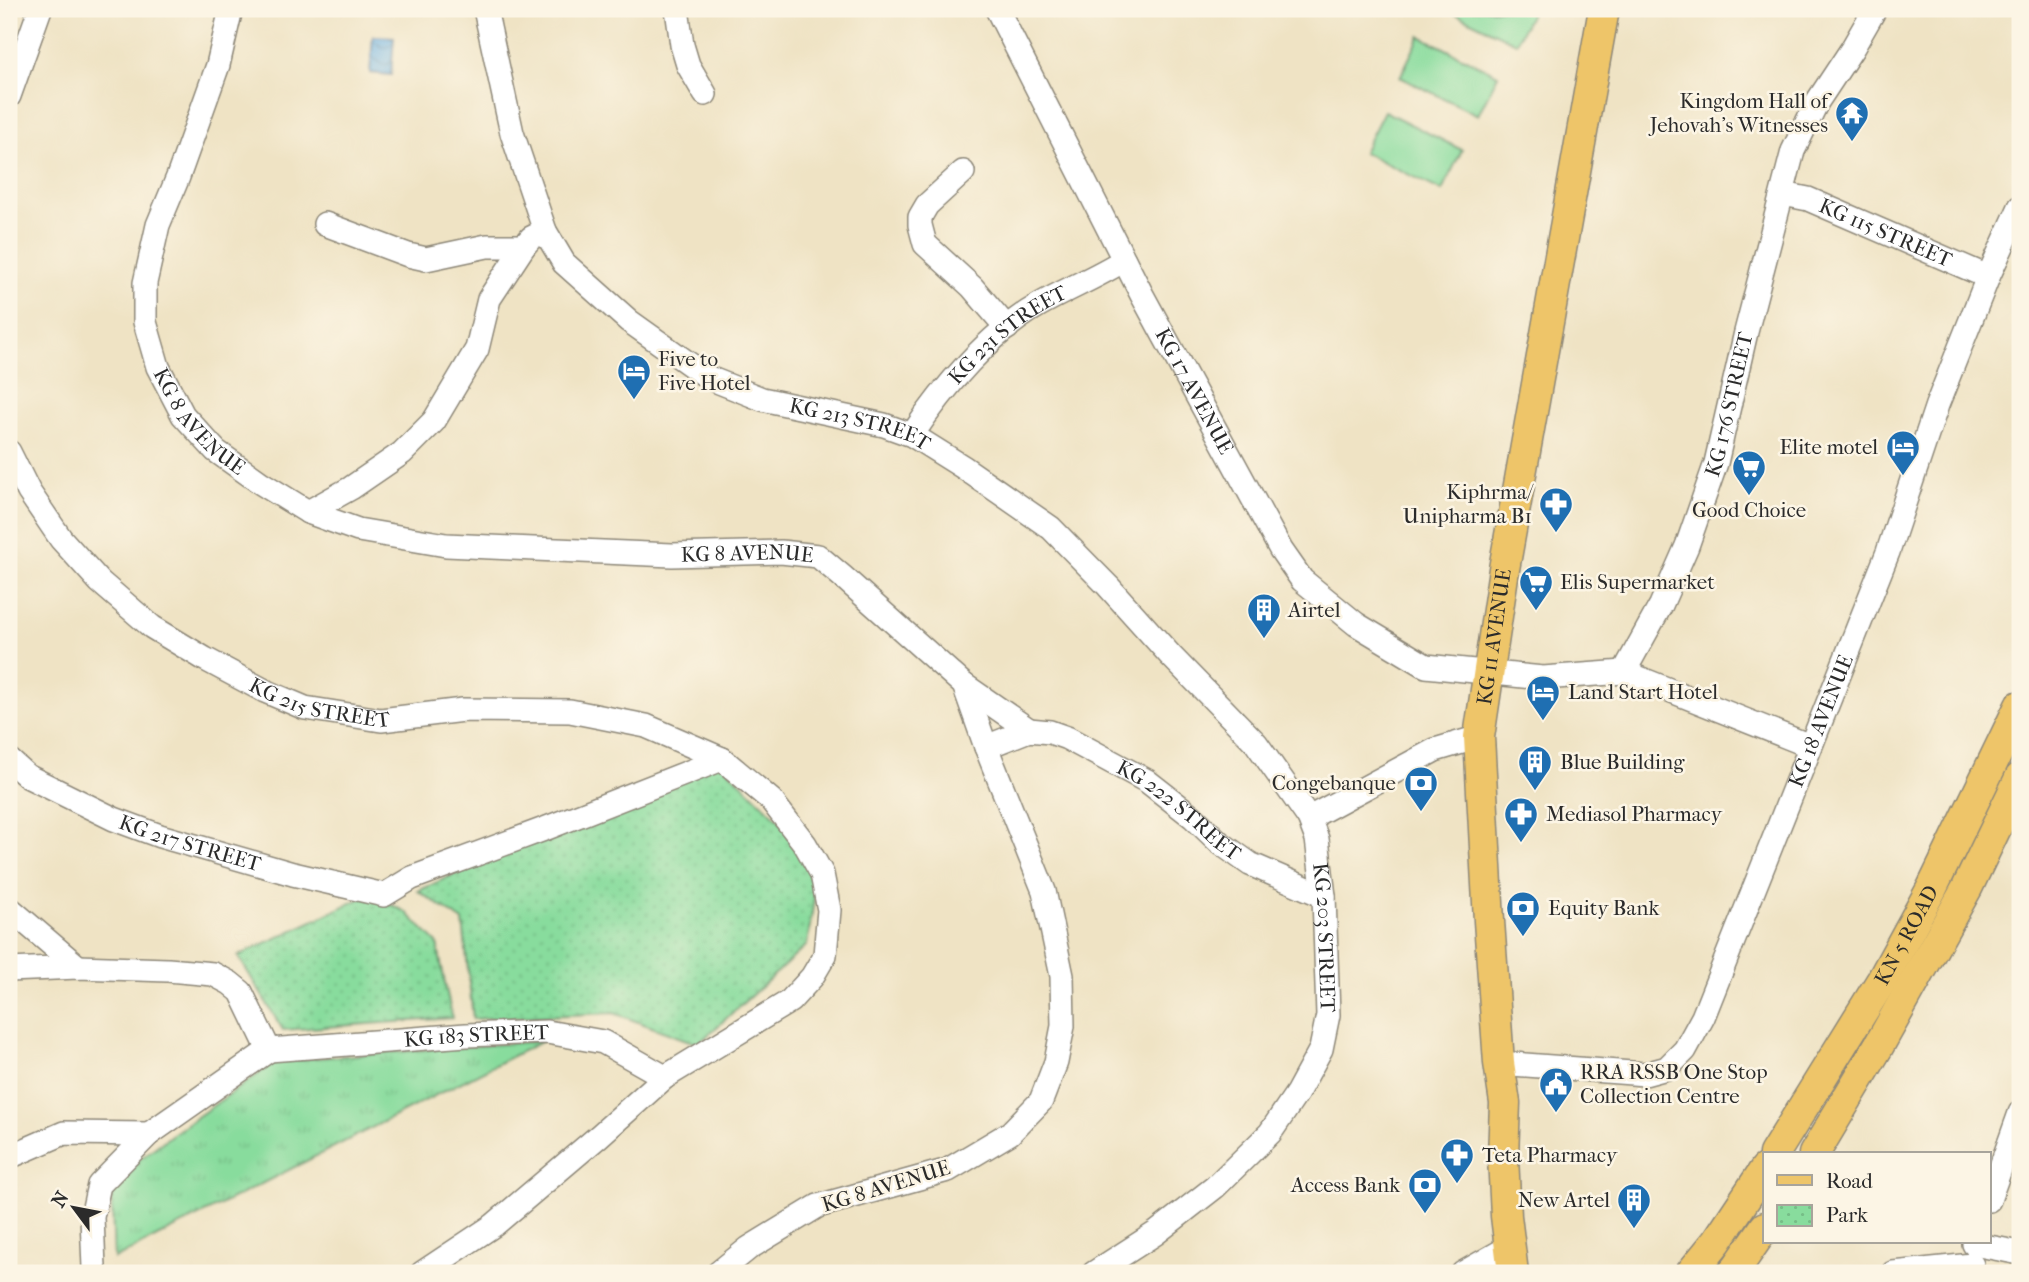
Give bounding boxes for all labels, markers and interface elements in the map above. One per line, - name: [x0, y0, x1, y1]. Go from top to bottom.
- place label: Kingdom Hall of Jehovah's Witnesses: [1648, 89, 1832, 137]
- temple icon: Kingdom Hall of Jehovah's Witnesses: [1833, 94, 1871, 143]
- street label: KG 115 STREET: [1815, 193, 1956, 272]
- street label: KG 231 STREET: [943, 280, 1071, 389]
- street label: KG 17 AVENUE: [1150, 324, 1238, 458]
- street label: KG 176 STREET: [1700, 329, 1758, 480]
- place label: Five to Five Hotel: [658, 347, 751, 395]
- hotel icon: Five to Five Hotel: [615, 352, 653, 401]
- street label: KG 8 AVENUE: [149, 364, 250, 480]
- street label: KG 213 STREET: [787, 393, 935, 456]
- hotel icon: Elite motel: [1884, 428, 1922, 477]
- place label: Elite motel: [1779, 435, 1878, 459]
- supermarket icon: Good Choice: [1730, 448, 1768, 497]
- place label: Kiphrma/ Unipharma B1: [1403, 480, 1534, 528]
- pharmacy icon: Kiphrma/ Unipharma B1: [1537, 485, 1575, 534]
- place label: Good Choice: [1692, 498, 1806, 522]
- street label: KG 8 AVENUE: [680, 540, 815, 567]
- supermarket icon: Elis Supermarket: [1517, 563, 1555, 612]
- street label: KG 11 AVENUE: [1472, 567, 1516, 706]
- place label: Elis Supermarket: [1560, 570, 1715, 594]
- building icon: Airtel: [1245, 591, 1283, 640]
- place label: Airtel: [1287, 598, 1341, 622]
- street label: KG 18 AVENUE: [1784, 651, 1858, 790]
- street label: KG 215 STREET: [245, 673, 392, 733]
- hotel icon: Land Start Hotel: [1524, 673, 1562, 722]
- place label: Land Start Hotel: [1568, 680, 1718, 704]
- building icon: Blue Building: [1516, 743, 1554, 792]
- place label: Blue Building: [1560, 750, 1685, 774]
- street label: KG 222 STREET: [1113, 755, 1246, 866]
- bank icon: Congebanque: [1402, 764, 1440, 813]
- place label: Congebanque: [1272, 771, 1396, 795]
- pharmacy icon: Mediasol Pharmacy: [1502, 795, 1540, 844]
- place label: Mediasol Pharmacy: [1546, 802, 1723, 826]
- street label: KG 217 STREET: [116, 810, 264, 876]
- street label: KG 203 STREET: [1308, 862, 1340, 1013]
- street label: KN 5 ROAD: [1870, 881, 1943, 989]
- bank icon: Equity Bank: [1504, 889, 1542, 938]
- place label: Equity Bank: [1548, 896, 1659, 920]
- street label: KG 183 STREET: [403, 1020, 550, 1052]
- place label: RRA RSSB One Stop Collection Centre: [1580, 1060, 1768, 1108]
- public building icon: RRA RSSB One Stop Collection Centre: [1537, 1065, 1575, 1114]
- pharmacy icon: Teta Pharmacy: [1438, 1136, 1476, 1185]
- place label: Teta Pharmacy: [1482, 1143, 1618, 1167]
- legend: [1763, 1152, 1990, 1244]
- street label: KG 8 AVENUE: [819, 1155, 953, 1217]
- bank icon: Access Bank: [1406, 1166, 1444, 1215]
- text: Road: [1826, 1169, 1873, 1193]
- place label: Access Bank: [1290, 1173, 1400, 1197]
- north arrow: [38, 1174, 108, 1244]
- building icon: New Artel: [1615, 1181, 1653, 1230]
- text: N: [47, 1187, 74, 1211]
- place label: New Artel: [1518, 1188, 1610, 1212]
- text: Park: [1826, 1203, 1868, 1227]

